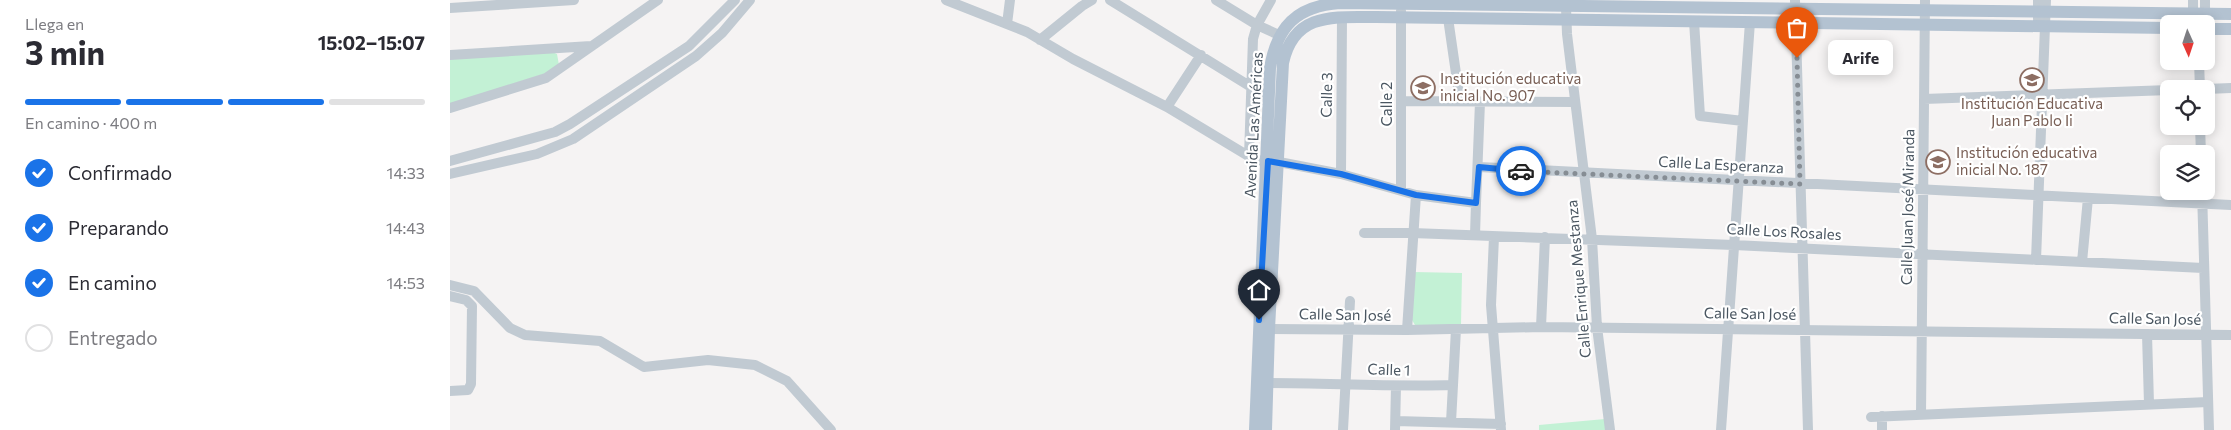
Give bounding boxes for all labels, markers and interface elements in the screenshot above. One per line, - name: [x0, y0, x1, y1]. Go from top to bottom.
- pin: [1776, 7, 1818, 58]
- text: Llega en: [25, 14, 84, 33]
- icon: bag: [1783, 14, 1811, 42]
- north arrow: [2160, 15, 2215, 70]
- map controls: [2160, 15, 2215, 200]
- text: 15:02–15:07: [318, 31, 425, 54]
- text: 3 min: [25, 32, 105, 72]
- callout: Arife: [1827, 40, 1892, 76]
- text: Arife: [1842, 48, 1879, 67]
- street label: Avenida Las Américas: [1240, 51, 1266, 199]
- school or university icon: Institución Educativa Juan Pablo Ii: [2019, 67, 2045, 93]
- place label: Institución educativa inicial No. 907: [1440, 69, 1581, 104]
- street label: Calle 3: [1317, 72, 1335, 118]
- school or university icon: Institución educativa inicial No. 907: [1410, 75, 1436, 101]
- button: locate: [2160, 80, 2215, 135]
- street label: Calle 2: [1377, 82, 1395, 126]
- place label: Institución Educativa Juan Pablo Ii: [1961, 94, 2103, 129]
- text: En camino · 400 m: [25, 113, 157, 132]
- street label: Calle Juan José Miranda: [1897, 129, 1917, 285]
- place label: Institución educativa inicial No. 187: [1956, 143, 2097, 178]
- button: layers: [2160, 145, 2215, 200]
- courier: [1496, 146, 1546, 196]
- school or university icon: Institución educativa inicial No. 187: [1925, 149, 1951, 175]
- street label: Calle La Esperanza: [1658, 152, 1784, 176]
- icon: car: [1507, 157, 1535, 185]
- icon: check: [25, 159, 53, 187]
- text: Confirmado: [68, 161, 172, 184]
- text: 14:33: [387, 163, 425, 182]
- street label: Calle Enrique Mestanza: [1562, 199, 1594, 359]
- icon: check: [25, 214, 53, 242]
- text: Preparando: [68, 216, 169, 239]
- text: 14:43: [386, 218, 425, 237]
- street label: Calle Los Rosales: [1726, 219, 1842, 243]
- icon: check: [25, 269, 53, 297]
- pin: [1238, 269, 1280, 320]
- text: En camino: [68, 271, 157, 294]
- text: 14:53: [386, 273, 425, 292]
- icon: home: [1245, 276, 1273, 304]
- street label: Calle San José: [1704, 303, 1797, 323]
- street label: Calle San José: [1299, 304, 1392, 324]
- street label: Calle San José: [2109, 308, 2202, 328]
- text: Entregado: [68, 326, 158, 349]
- street label: Calle 1: [1367, 359, 1411, 379]

